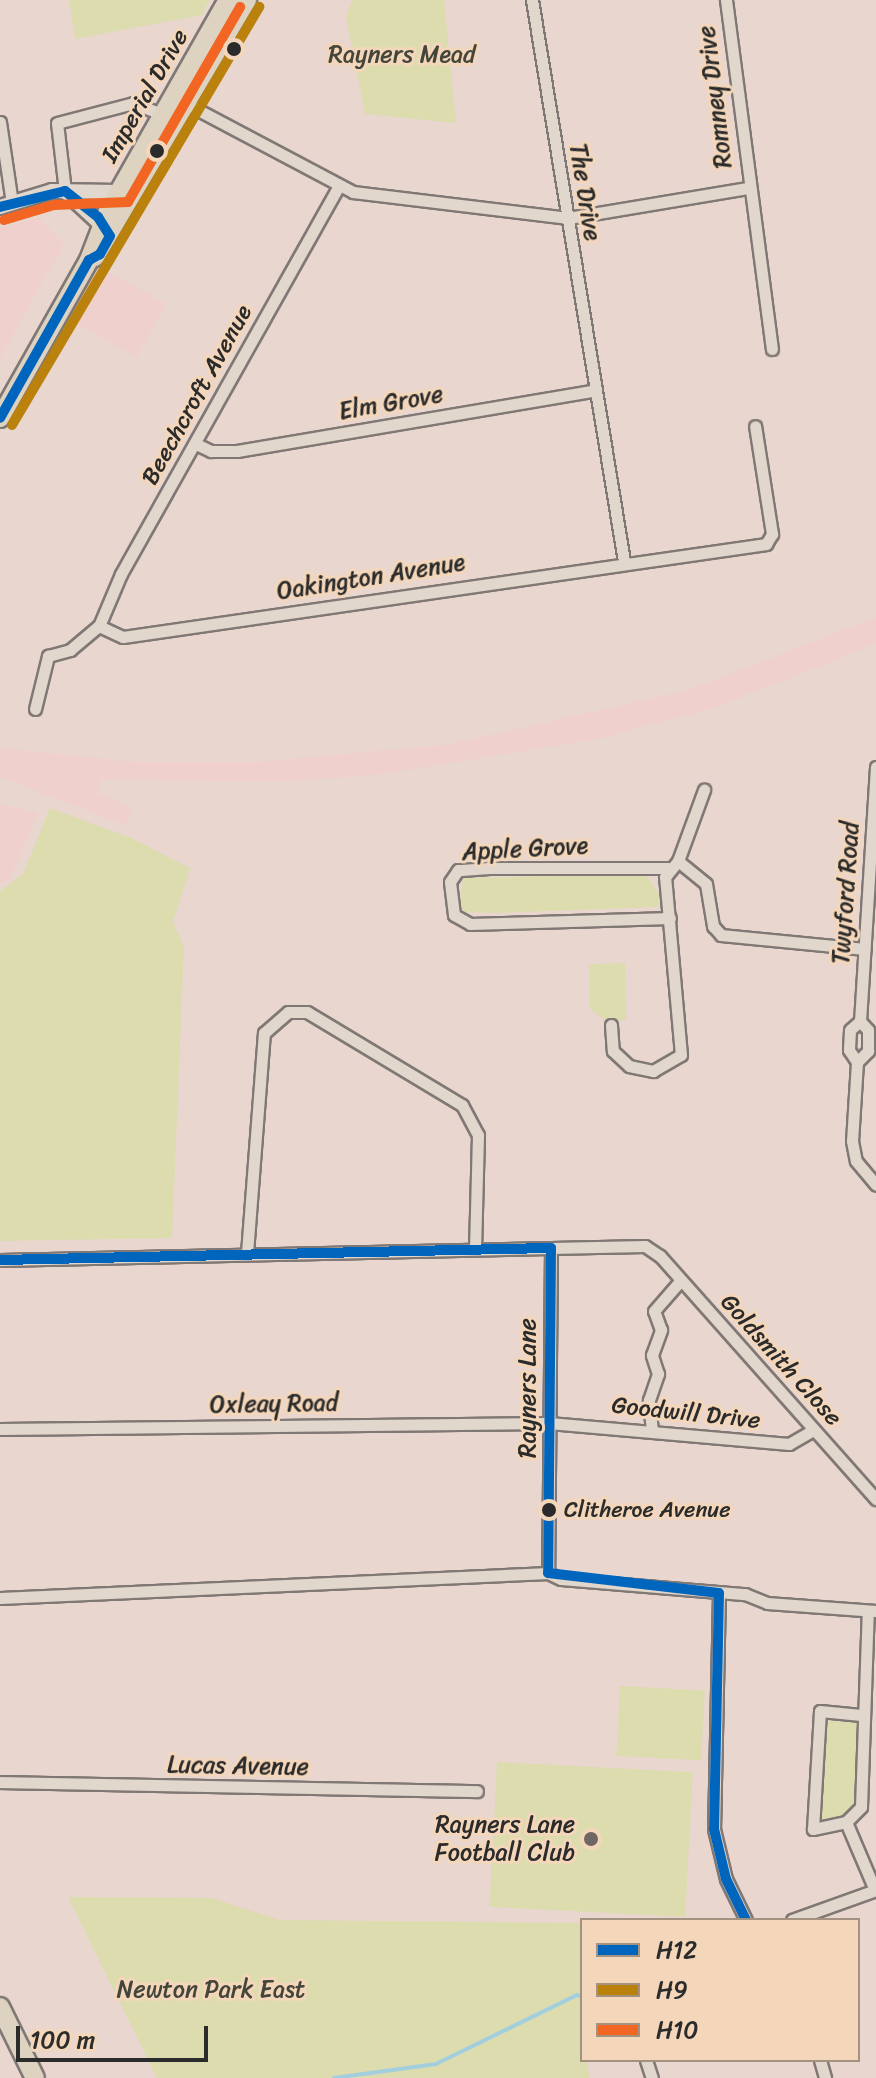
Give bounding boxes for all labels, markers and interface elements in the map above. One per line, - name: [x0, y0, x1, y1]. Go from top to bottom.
- street label: Imperial Drive: [95, 24, 195, 168]
- street label: Romney Drive: [692, 24, 738, 170]
- unlabelled marker: [226, 41, 242, 57]
- park label: Rayners Mead: [328, 41, 476, 69]
- street label: The Drive: [563, 141, 607, 243]
- unlabelled marker: [149, 143, 165, 159]
- street label: Beechcroft Avenue: [136, 300, 258, 490]
- street label: Elm Grove: [337, 380, 445, 426]
- street label: Oakington Avenue: [275, 548, 467, 606]
- street label: Twyford Road: [827, 821, 865, 965]
- street label: Apple Grove: [461, 831, 589, 867]
- street label: Goldsmith Close: [714, 1288, 848, 1432]
- street label: Rayners Lane: [514, 1318, 542, 1458]
- street label: Oxleay Road: [209, 1388, 339, 1420]
- street label: Goodwill Drive: [610, 1391, 762, 1435]
- place label: Clitheroe Avenue: [564, 1497, 730, 1523]
- marker: Clitheroe Avenue: [541, 1502, 557, 1518]
- street label: Lucas Avenue: [167, 1750, 309, 1782]
- place label: Rayners Lane Football Club: [435, 1811, 575, 1867]
- marker: Rayners Lane Football Club: [582, 1830, 600, 1848]
- legend: [580, 1918, 860, 2062]
- text: H12: [656, 1929, 697, 1971]
- text: H9: [656, 1969, 688, 2011]
- park label: Newton Park East: [116, 1976, 306, 2004]
- text: H10: [656, 2009, 698, 2051]
- scale bar: [20, 2010, 212, 2060]
- text: 100 m: [30, 2019, 95, 2061]

